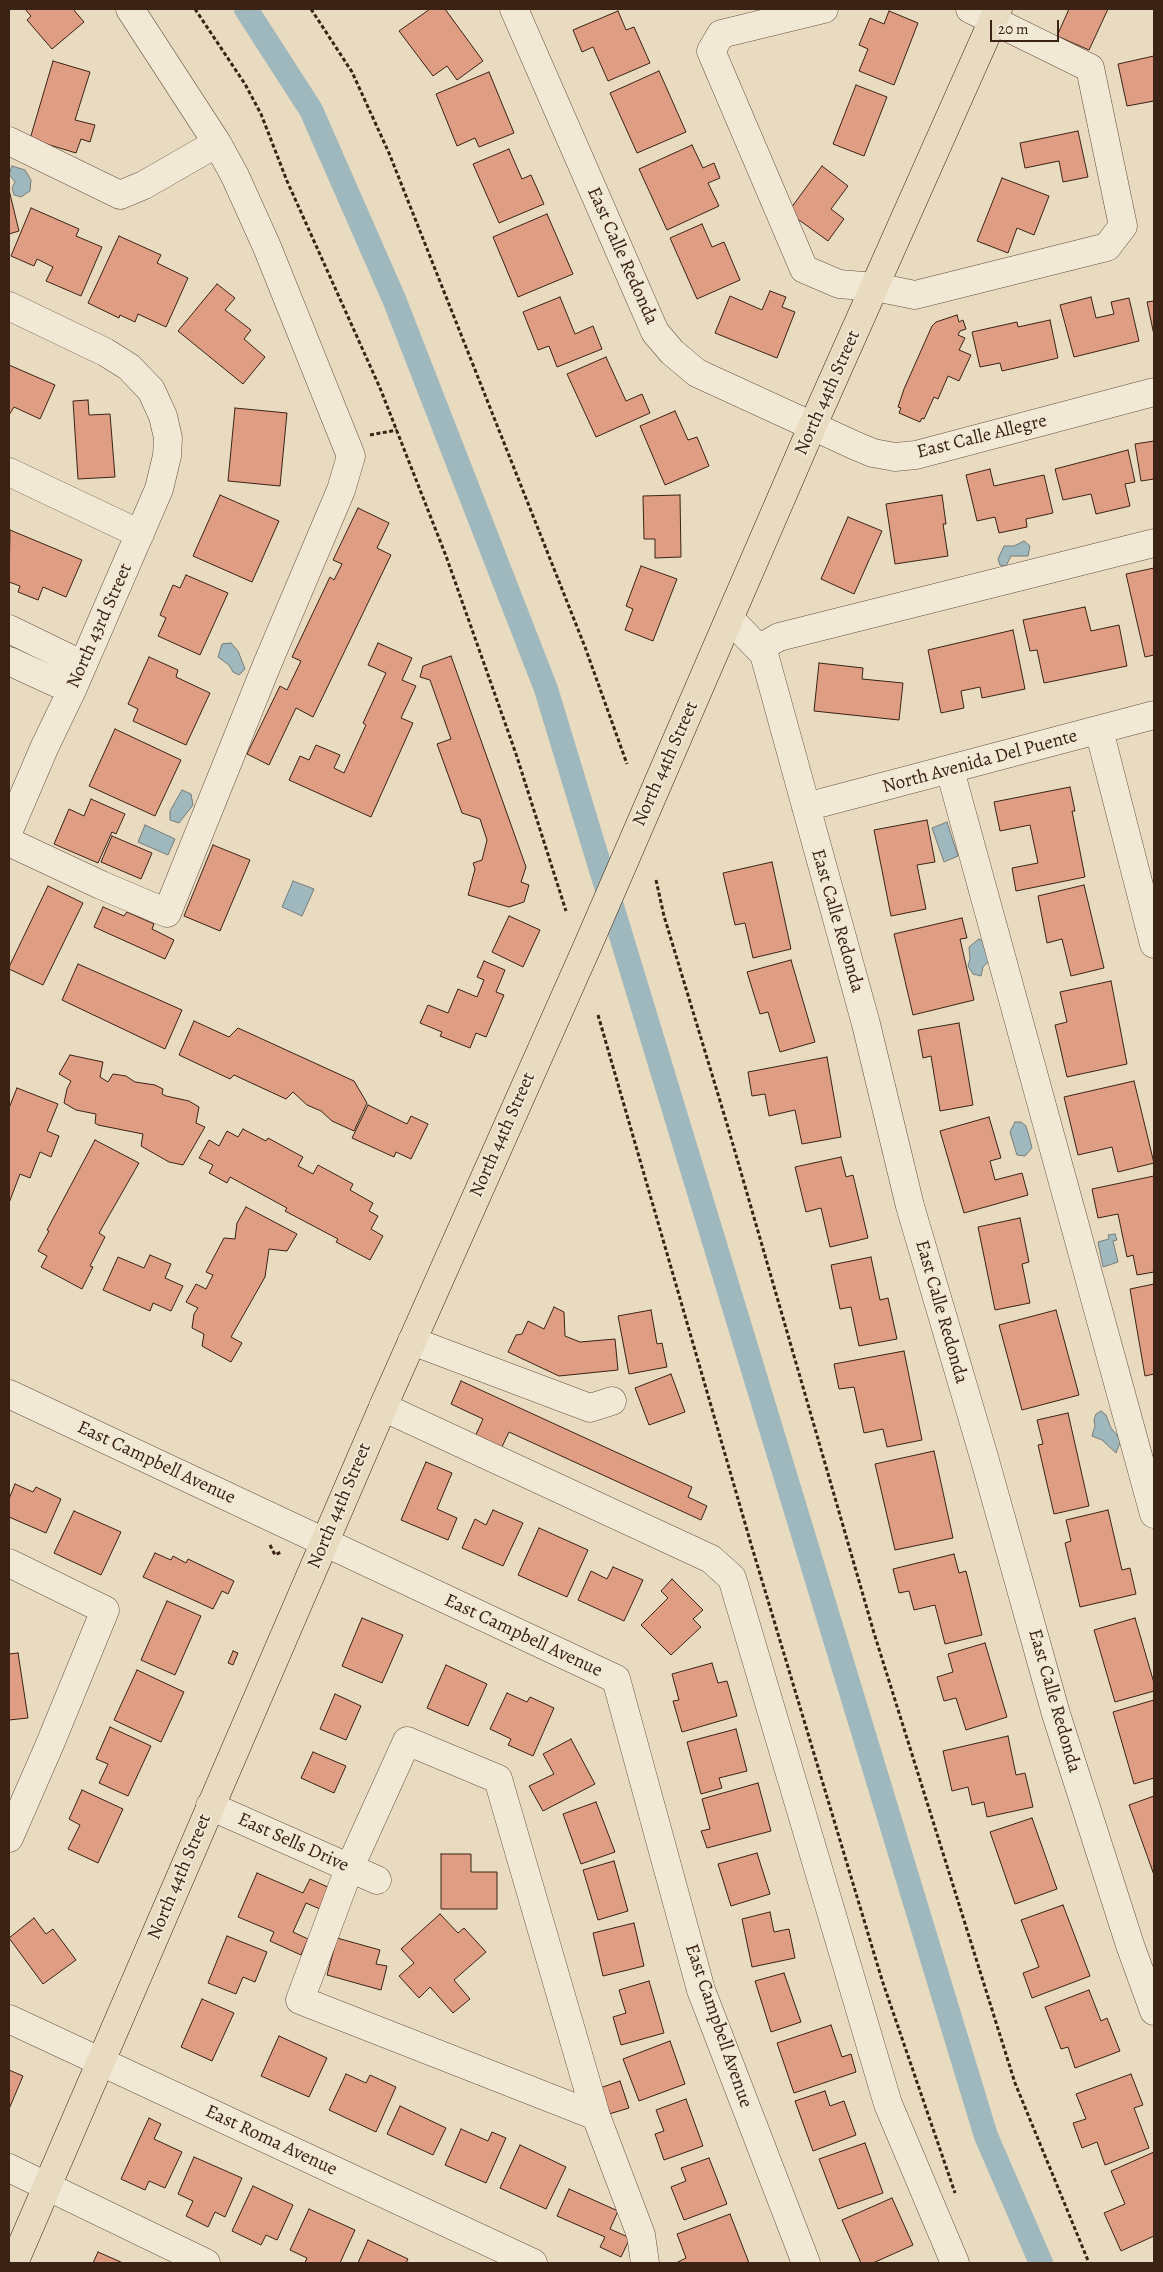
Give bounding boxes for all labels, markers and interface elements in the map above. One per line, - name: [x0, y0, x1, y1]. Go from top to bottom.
- scale bar: [993, 10, 1062, 42]
- text: 20 m: [998, 19, 1029, 39]
- street label: East Calle Redonda: [581, 184, 663, 328]
- street label: North 44th Street: [790, 327, 866, 459]
- street label: East Calle Allegre: [915, 410, 1049, 464]
- street label: North 43rd Street: [62, 560, 138, 692]
- street label: North 44th Street: [628, 698, 704, 830]
- street label: North Avenida Del Puente: [880, 725, 1080, 799]
- street label: East Calle Redonda: [806, 847, 868, 995]
- street label: North 44th Street: [465, 1069, 541, 1201]
- street label: East Calle Redonda: [910, 1238, 972, 1386]
- street label: East Campbell Avenue: [73, 1416, 239, 1510]
- street label: North 44th Street: [303, 1440, 377, 1572]
- street label: East Campbell Avenue: [440, 1589, 606, 1683]
- street label: East Calle Redonda: [1023, 1627, 1085, 1775]
- street label: East Sells Drive: [234, 1808, 352, 1878]
- street label: North 44th Street: [143, 1811, 217, 1943]
- street label: East Campbell Avenue: [679, 1941, 757, 2111]
- street label: East Roma Avenue: [201, 2100, 341, 2182]

